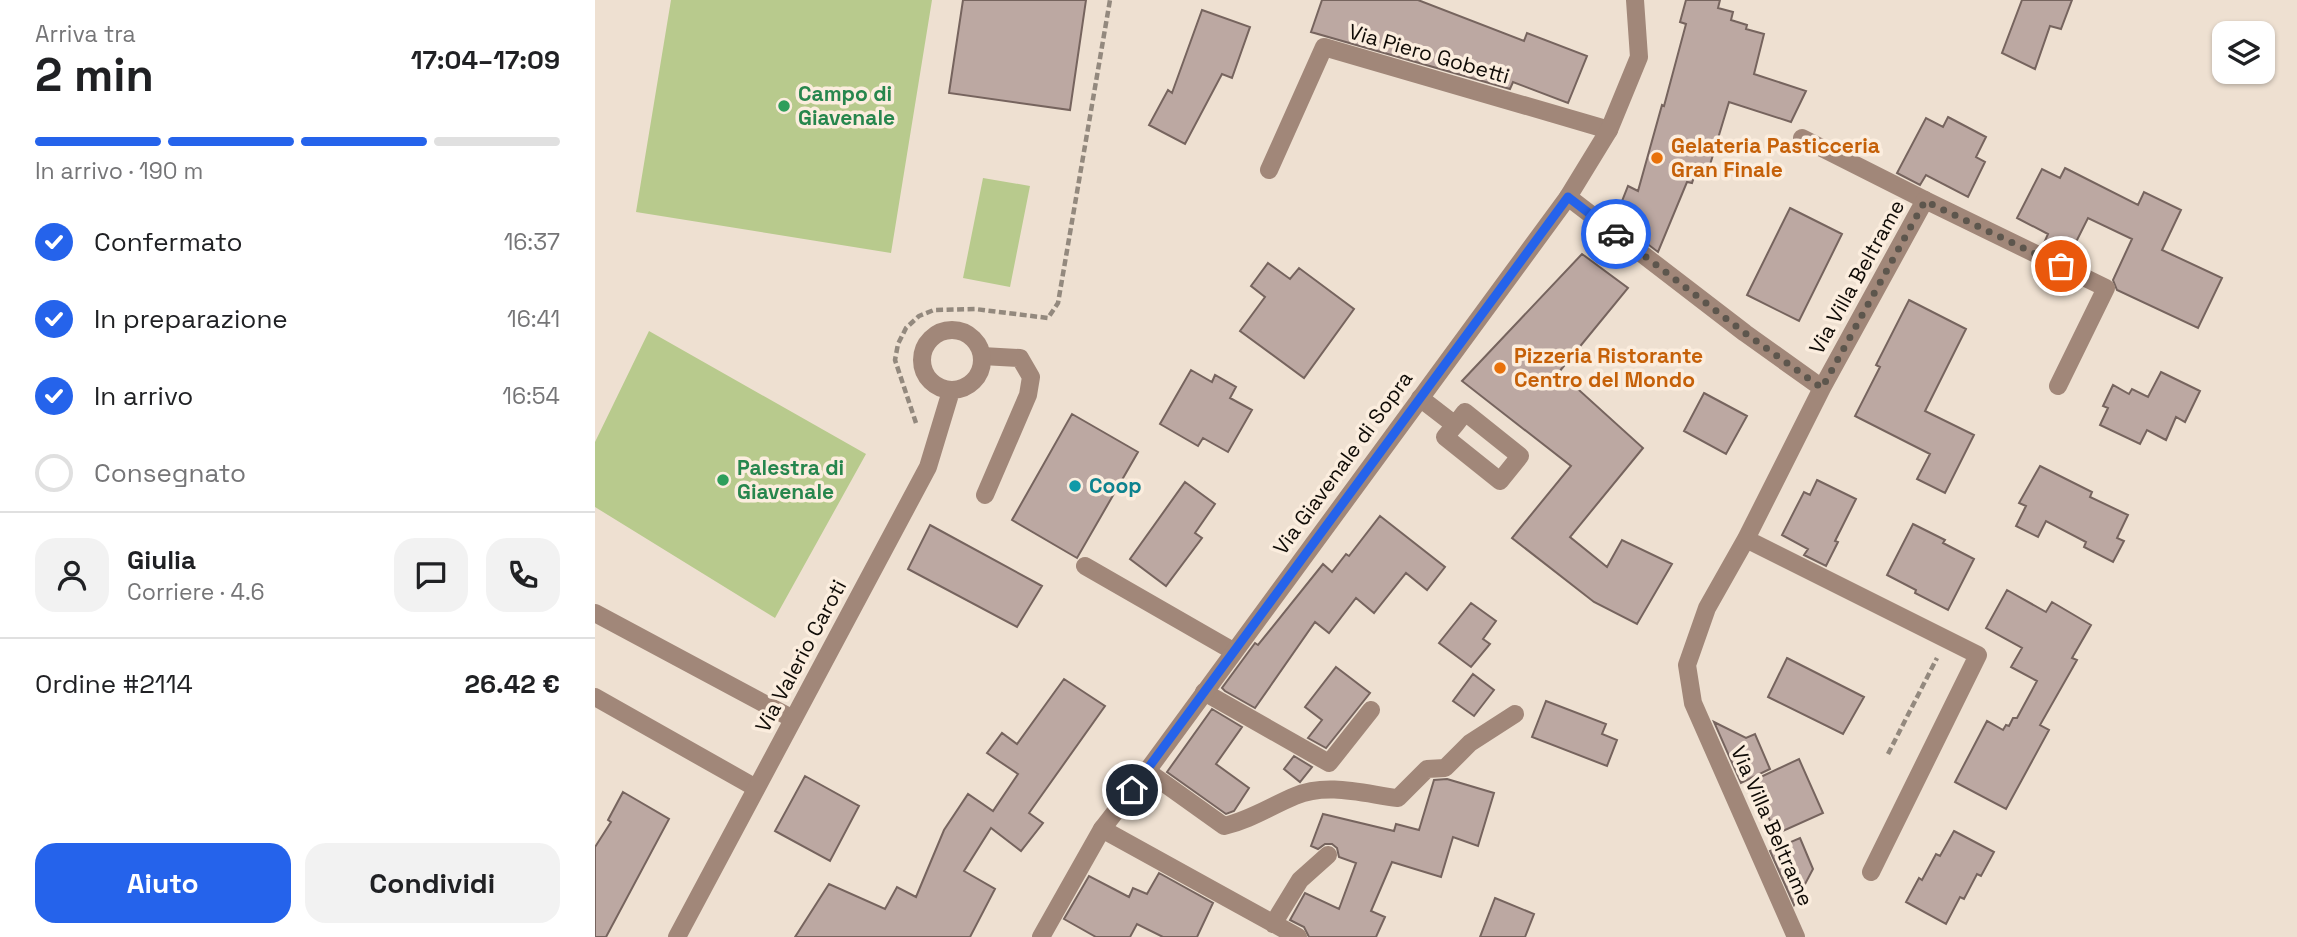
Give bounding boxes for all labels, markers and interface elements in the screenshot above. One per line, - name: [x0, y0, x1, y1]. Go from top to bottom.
- street label: Via Piero Gobetti: [1346, 18, 1513, 89]
- text: Arriva tra: [35, 19, 136, 49]
- map controls: [2212, 21, 2275, 84]
- button: layers: [2212, 21, 2275, 84]
- text: 17:04–17:09: [411, 43, 560, 77]
- text: 2 min: [35, 46, 154, 104]
- place label: Campo di Giavenale: [798, 80, 895, 131]
- marker: Campo di Giavenale: [776, 98, 792, 114]
- place label: Gelateria Pasticceria Gran Finale: [1671, 132, 1880, 183]
- marker: Gelateria Pasticceria Gran Finale: [1649, 150, 1665, 166]
- text: In arrivo · 190 m: [35, 156, 203, 186]
- street label: Via Villa Beltrame: [1803, 195, 1910, 359]
- courier: [1581, 199, 1651, 269]
- icon: car: [1597, 215, 1635, 253]
- icon: check: [35, 223, 73, 261]
- text: Confermato: [94, 225, 242, 259]
- text: 16:37: [504, 227, 560, 257]
- pin: [2031, 236, 2091, 296]
- icon: bag: [2042, 247, 2080, 285]
- icon: check: [35, 300, 73, 338]
- text: In preparazione: [94, 302, 288, 336]
- text: 16:41: [507, 304, 560, 334]
- place label: Pizzeria Ristorante Centro del Mondo: [1514, 342, 1703, 393]
- marker: Pizzeria Ristorante Centro del Mondo: [1492, 360, 1508, 376]
- street label: Via Giavenale di Sopra: [1267, 366, 1418, 560]
- icon: check: [35, 377, 73, 415]
- text: In arrivo: [94, 379, 193, 413]
- text: 16:54: [502, 381, 560, 411]
- place label: Palestra di Giavenale: [737, 454, 844, 505]
- text: Consegnato: [94, 456, 246, 490]
- marker: Palestra di Giavenale: [715, 472, 731, 488]
- place label: Coop: [1089, 472, 1142, 499]
- marker: Coop: [1067, 478, 1083, 494]
- button: person: [35, 538, 109, 612]
- button: chat: [394, 538, 468, 612]
- button: phone: [486, 538, 560, 612]
- text: Giulia: [127, 543, 196, 577]
- street label: Via Valerio Caroti: [749, 575, 852, 737]
- text: Corriere · 4.6: [127, 577, 265, 607]
- text: Ordine #2114: [35, 667, 193, 701]
- text: 26.42 €: [465, 667, 560, 701]
- street label: Via Villa Beltrame: [1725, 742, 1820, 910]
- pin: [1102, 760, 1162, 820]
- icon: home: [1113, 771, 1151, 809]
- button: Aiuto: [35, 843, 291, 923]
- button: Condividi: [305, 843, 560, 923]

